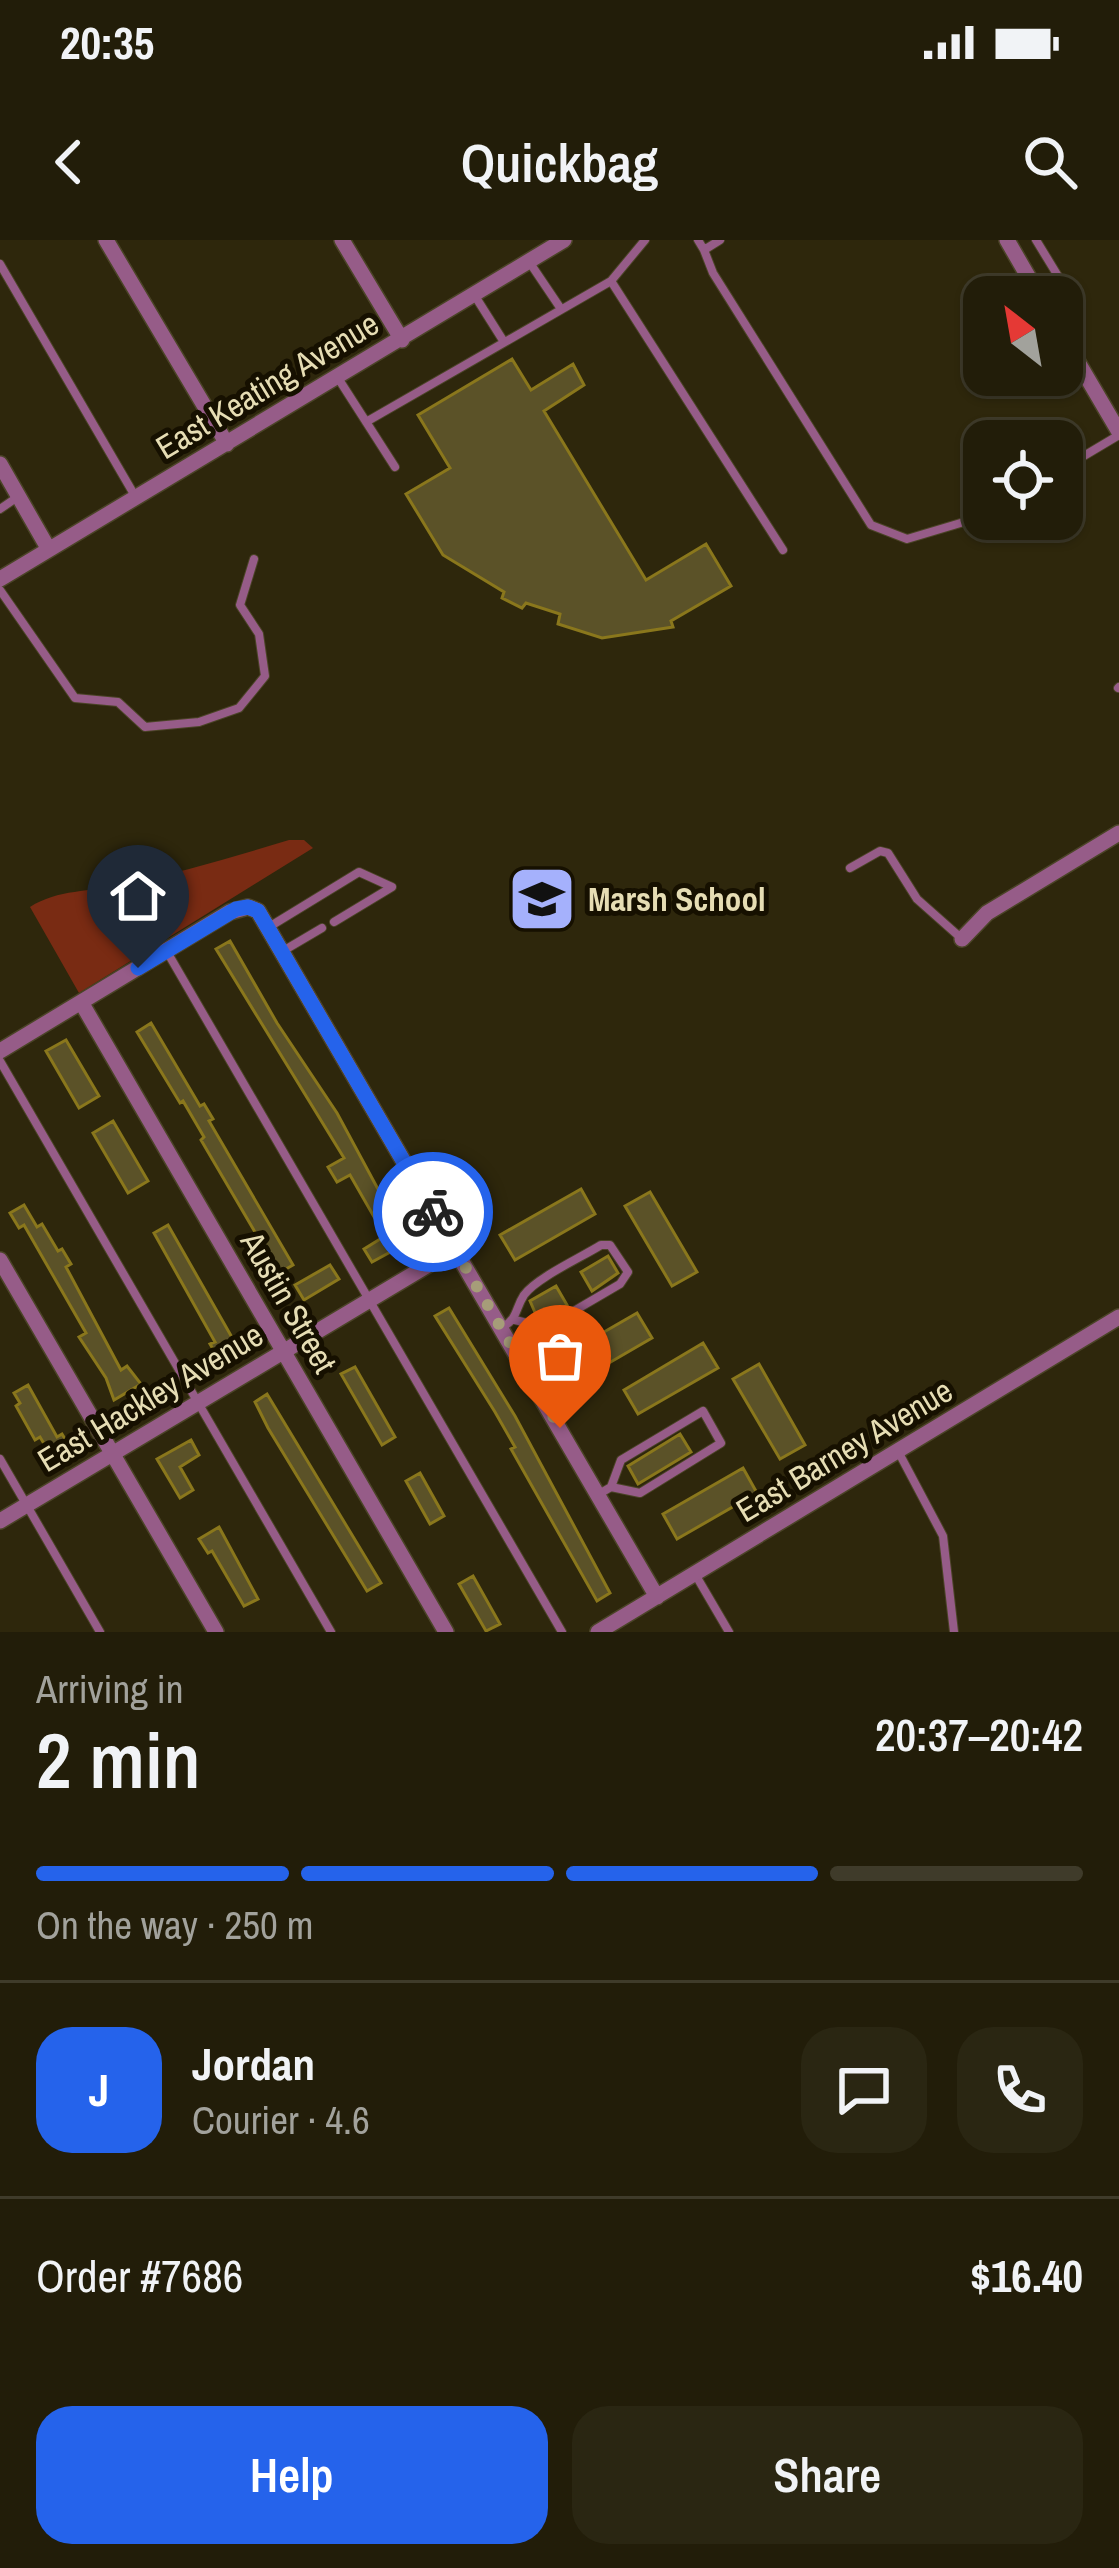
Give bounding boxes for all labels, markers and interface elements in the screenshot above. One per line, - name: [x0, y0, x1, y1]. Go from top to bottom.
- text: 20:35: [60, 12, 154, 73]
- text: Quickbag: [461, 126, 658, 199]
- icon: back: [36, 129, 102, 195]
- icon: search: [1017, 129, 1083, 195]
- north arrow: [963, 276, 1083, 396]
- map controls: [963, 276, 1083, 540]
- street label: East Keating Avenue: [148, 301, 386, 469]
- button: locate: [963, 420, 1083, 540]
- pin: [87, 845, 189, 968]
- icon: home: [105, 863, 171, 929]
- school or university icon: Marsh School: [507, 864, 577, 934]
- place label: Marsh School: [588, 877, 765, 921]
- courier: [373, 1152, 493, 1272]
- icon: bike: [400, 1179, 466, 1245]
- street label: Austin Street: [230, 1222, 347, 1381]
- pin: [509, 1305, 611, 1428]
- street label: East Hackley Avenue: [29, 1312, 271, 1482]
- icon: bag: [527, 1323, 593, 1389]
- street label: East Barney Avenue: [728, 1368, 960, 1532]
- text: Arriving in: [36, 1663, 184, 1715]
- text: 20:37–20:42: [875, 1704, 1083, 1765]
- text: 2 min: [36, 1707, 201, 1812]
- text: On the way · 250 m: [36, 1899, 313, 1951]
- button: chat: [801, 2027, 927, 2153]
- button: phone: [957, 2027, 1083, 2153]
- text: Jordan: [192, 2033, 315, 2094]
- text: J: [89, 2059, 109, 2120]
- text: Courier · 4.6: [192, 2094, 370, 2146]
- text: Order #7686: [36, 2245, 243, 2306]
- text: $16.40: [970, 2245, 1083, 2306]
- button: Help: [36, 2406, 548, 2544]
- button: Share: [572, 2406, 1083, 2544]

